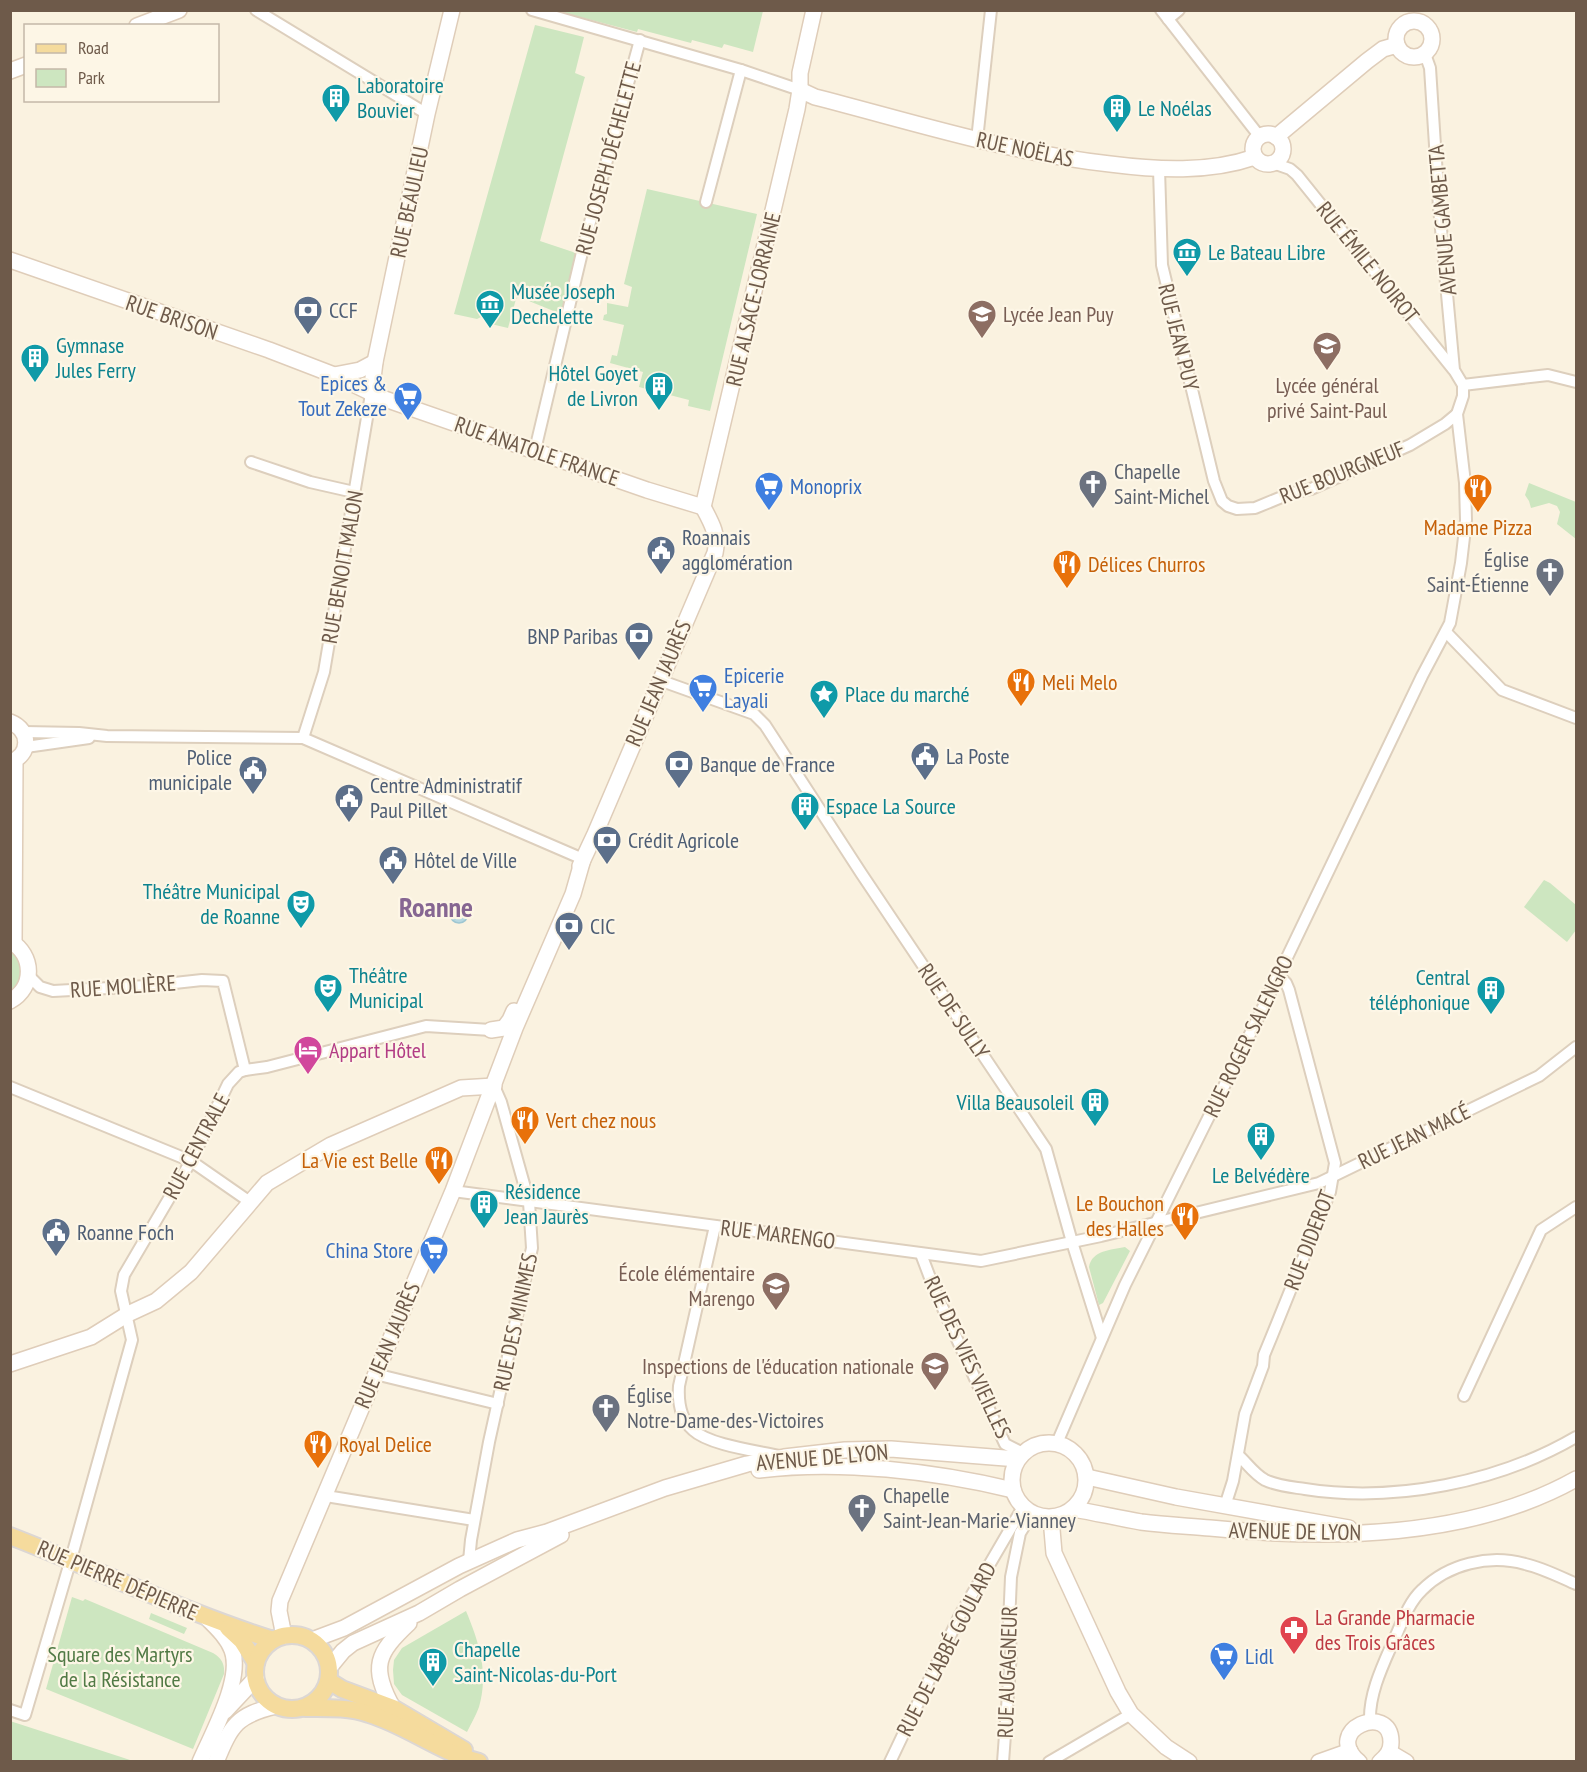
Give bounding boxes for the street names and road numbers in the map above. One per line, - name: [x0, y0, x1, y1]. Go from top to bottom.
- street label: RUE JOSEPH DÉCHELETTE: [569, 58, 647, 258]
- street label: RUE NOËLAS: [974, 125, 1076, 173]
- street label: AVENUE GAMBETTA: [1421, 143, 1463, 296]
- street label: RUE BEAULIEU: [384, 144, 434, 260]
- street label: RUE ÉMILE NOIROT: [1311, 196, 1426, 328]
- street label: RUE ALSACE-LORRAINE: [719, 209, 787, 389]
- street label: RUE JEAN PUY: [1152, 281, 1206, 393]
- street label: RUE BRISON: [122, 288, 222, 346]
- street label: RUE ANATOLE FRANCE: [451, 410, 623, 492]
- street label: RUE BOURGNEUF: [1275, 434, 1409, 510]
- street label: RUE BENOIT MALON: [315, 488, 369, 646]
- street label: RUE JEAN JAURÈS: [619, 616, 697, 750]
- street label: RUE ROGER SALENGRO: [1197, 950, 1299, 1122]
- street label: RUE DE SULLY: [912, 958, 996, 1064]
- street label: RUE MOLIÈRE: [69, 968, 177, 1004]
- street label: RUE CENTRALE: [156, 1088, 236, 1204]
- street label: RUE JEAN MACÉ: [1353, 1097, 1475, 1175]
- street label: RUE DIDEROT: [1277, 1186, 1341, 1294]
- street label: RUE MARENGO: [719, 1213, 837, 1255]
- street label: RUE DES MINIMES: [487, 1251, 543, 1393]
- street label: RUE DES VIES VIEILLES: [918, 1271, 1018, 1443]
- street label: RUE JEAN JAURÈS: [348, 1278, 426, 1412]
- street label: AVENUE DE LYON: [755, 1437, 889, 1477]
- street label: AVENUE DE LYON: [1228, 1516, 1362, 1546]
- street label: RUE PIERRE DÉPIERRE: [33, 1534, 203, 1626]
- street label: RUE DE L'ABBÉ GOULARD: [890, 1557, 1002, 1741]
- street label: RUE AUGAGNEUR: [991, 1605, 1023, 1739]

